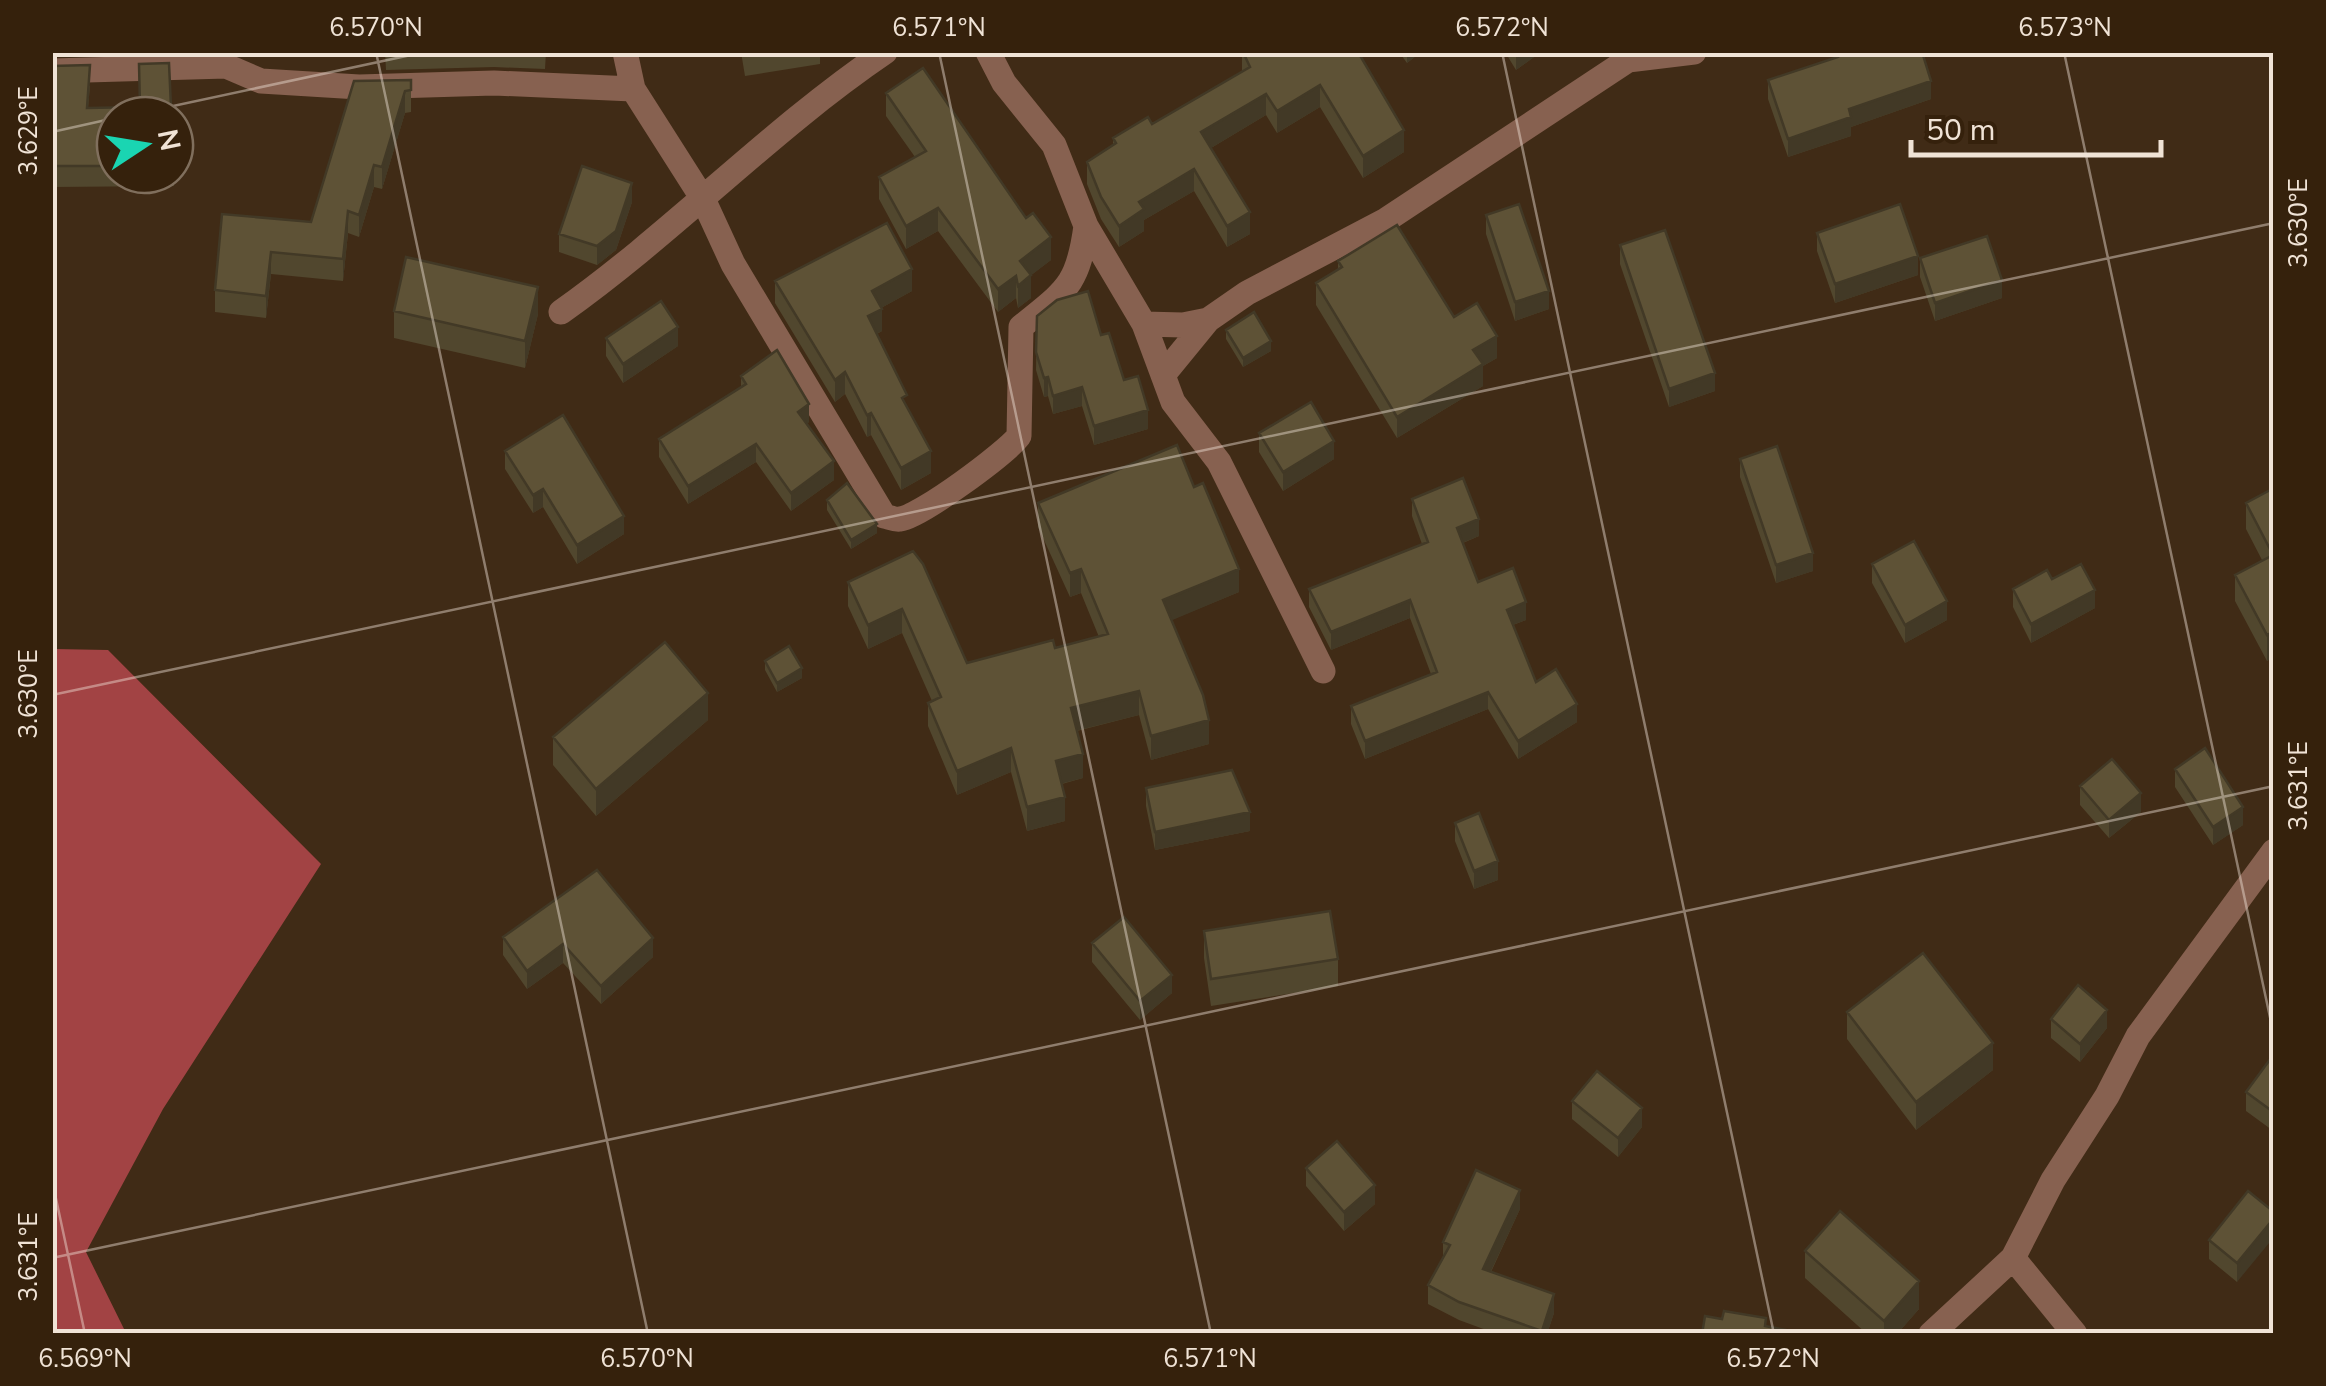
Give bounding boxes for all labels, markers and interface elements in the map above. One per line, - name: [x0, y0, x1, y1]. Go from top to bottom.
- text: 6.570°N: [329, 11, 423, 45]
- text: 6.571°N: [892, 11, 986, 45]
- text: 6.572°N: [1455, 11, 1549, 45]
- text: 6.573°N: [2018, 11, 2112, 45]
- text: 3.629°E: [12, 86, 46, 176]
- north arrow: [95, 95, 195, 195]
- scale bar: [1911, 95, 2161, 157]
- text: 50 m: [1926, 110, 1995, 151]
- text: N: [148, 126, 189, 154]
- text: 3.630°E: [2282, 178, 2316, 268]
- text: 3.630°E: [12, 649, 46, 739]
- text: 3.631°E: [2282, 741, 2316, 831]
- text: 3.631°E: [12, 1212, 46, 1302]
- text: 6.569°N: [38, 1342, 132, 1376]
- text: 6.570°N: [600, 1342, 694, 1376]
- text: 6.571°N: [1163, 1342, 1257, 1376]
- text: 6.572°N: [1726, 1342, 1820, 1376]

